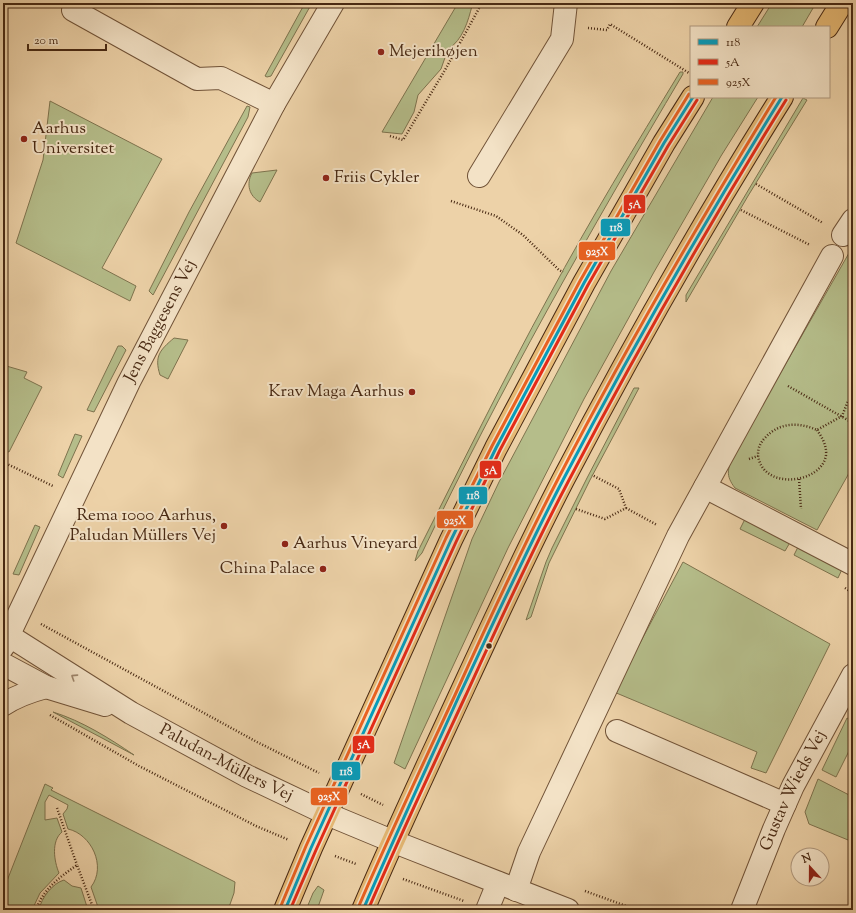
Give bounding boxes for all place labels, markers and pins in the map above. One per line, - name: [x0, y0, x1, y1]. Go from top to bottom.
- place label: Mejerihøjen: [389, 40, 478, 64]
- marker: Mejerihøjen: [376, 47, 386, 57]
- place label: Aarhus Universitet: [32, 117, 114, 161]
- marker: Aarhus Universitet: [19, 134, 29, 144]
- place label: Friis Cykler: [334, 166, 420, 190]
- marker: Friis Cykler: [321, 173, 331, 183]
- place label: Krav Maga Aarhus: [269, 380, 404, 404]
- marker: Krav Maga Aarhus: [407, 387, 417, 397]
- place label: Rema 1000 Aarhus, Paludan Müllers Vej: [70, 504, 216, 548]
- marker: Rema 1000 Aarhus, Paludan Müllers Vej: [219, 521, 229, 531]
- place label: Aarhus Vineyard: [293, 532, 418, 556]
- marker: Aarhus Vineyard: [280, 539, 290, 549]
- place label: China Palace: [220, 557, 315, 581]
- marker: China Palace: [318, 564, 328, 574]
- unlabelled marker: [484, 641, 494, 651]

